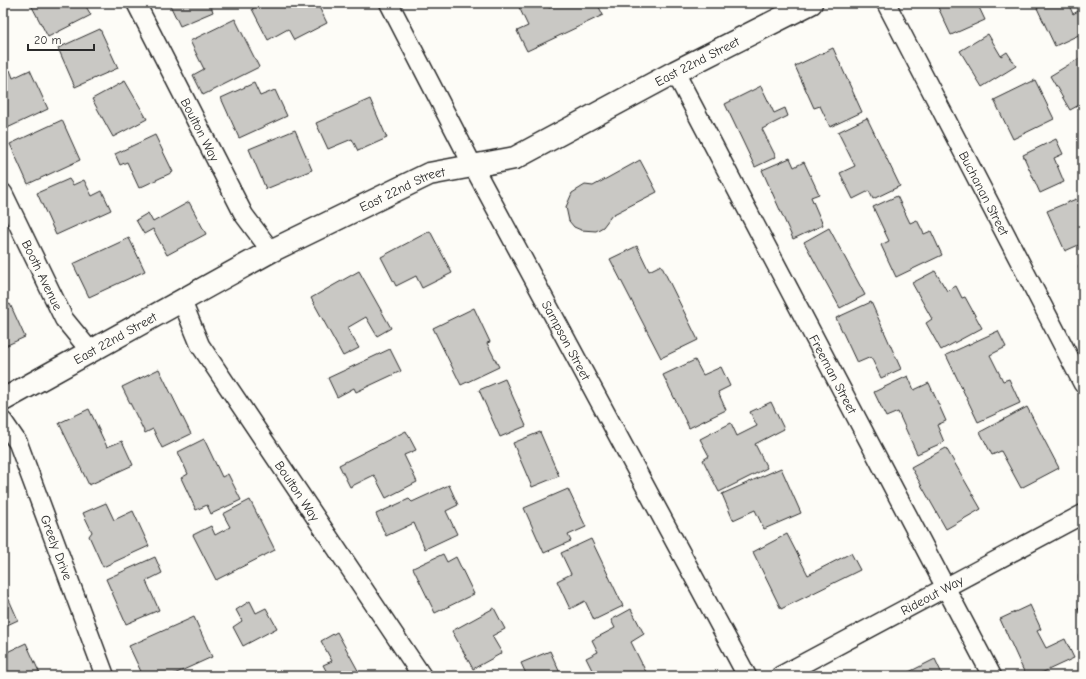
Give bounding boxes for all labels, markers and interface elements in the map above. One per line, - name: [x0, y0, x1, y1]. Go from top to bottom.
- scale bar: [28, 26, 94, 52]
- text: 20 m: [34, 33, 62, 47]
- street label: East 22nd Street: [652, 33, 743, 89]
- street label: Boulton Way: [178, 95, 223, 164]
- street label: Buchanan Street: [956, 148, 1013, 239]
- street label: East 22nd Street: [357, 163, 447, 214]
- street label: Booth Avenue: [19, 237, 66, 313]
- street label: Sampson Street: [539, 298, 595, 383]
- street label: East 22nd Street: [71, 308, 160, 367]
- street label: Freeman Street: [807, 332, 861, 417]
- street label: Boulton Way: [272, 458, 323, 524]
- street label: Greely Drive: [38, 513, 76, 582]
- street label: Rideout Way: [898, 572, 966, 618]

